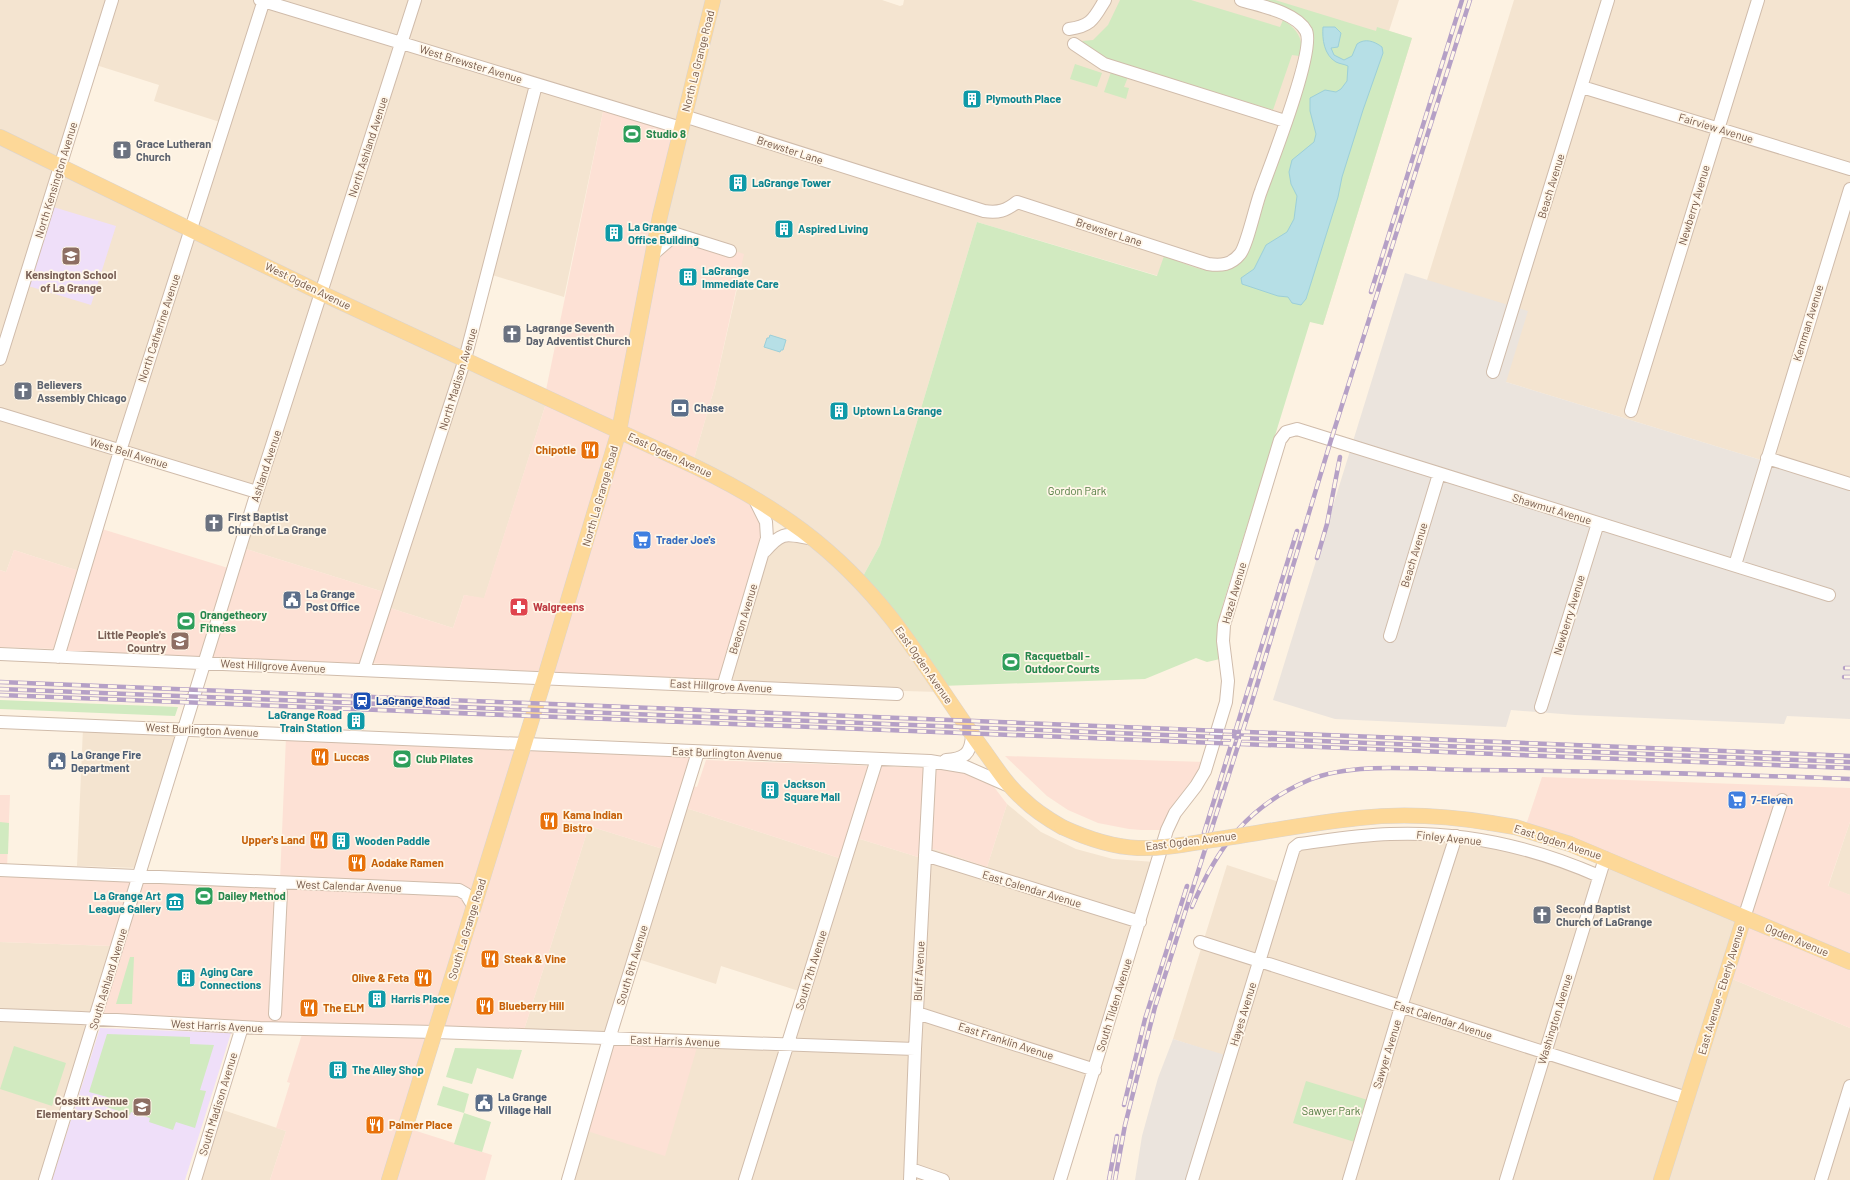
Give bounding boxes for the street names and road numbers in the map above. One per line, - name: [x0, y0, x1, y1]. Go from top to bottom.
- street label: North La Grange Road: [679, 9, 716, 113]
- street label: West Brewster Avenue: [418, 42, 524, 85]
- street label: North Ashland Avenue: [345, 95, 390, 199]
- street label: Fairview Avenue: [1677, 110, 1755, 145]
- street label: North Kensington Avenue: [32, 120, 79, 240]
- street label: Brewster Lane: [755, 133, 825, 166]
- street label: Beach Avenue: [1534, 152, 1567, 220]
- street label: Newberry Avenue: [1675, 163, 1712, 247]
- street label: Brewster Lane: [1074, 215, 1144, 248]
- street label: West Ogden Avenue: [263, 259, 353, 312]
- street label: North Catherine Avenue: [135, 272, 182, 384]
- street label: Kemman Avenue: [1790, 283, 1825, 363]
- street label: North Madison Avenue: [436, 326, 479, 432]
- street label: Ashland Avenue: [248, 428, 283, 504]
- street label: East Ogden Avenue: [626, 429, 714, 480]
- street label: West Bell Avenue: [88, 434, 170, 471]
- street label: North La Grange Road: [579, 444, 620, 548]
- street label: Shawmut Avenue: [1511, 490, 1593, 527]
- street label: Beach Avenue: [1397, 521, 1430, 589]
- street label: Hazel Avenue: [1219, 561, 1249, 625]
- street label: Newberry Avenue: [1550, 573, 1587, 657]
- street label: Beacon Avenue: [726, 582, 759, 656]
- street label: East Ogden Avenue: [893, 624, 956, 706]
- street label: West Hillgrove Avenue: [220, 656, 326, 675]
- street label: East Hillgrove Avenue: [670, 676, 773, 695]
- street label: West Burlington Avenue: [145, 720, 259, 739]
- street label: East Burlington Avenue: [672, 744, 783, 761]
- street label: East Ogden Avenue: [1513, 821, 1604, 862]
- street label: East Ogden Avenue: [1145, 828, 1237, 853]
- street label: Finley Avenue: [1416, 828, 1482, 847]
- street label: East Calendar Avenue: [981, 867, 1083, 910]
- street label: West Calendar Avenue: [296, 877, 402, 894]
- street label: South La Grange Road: [445, 877, 488, 981]
- street label: Ogden Avenue: [1764, 920, 1831, 959]
- street label: South 6th Avenue: [613, 923, 650, 1007]
- street label: East Avenue - Eberly Avenue: [1695, 923, 1746, 1056]
- street label: South Ashland Avenue: [86, 926, 129, 1031]
- street label: South 7th Avenue: [792, 928, 829, 1011]
- street label: Bluff Avenue: [910, 940, 927, 1001]
- street label: South Tilden Avenue: [1093, 957, 1134, 1053]
- street label: Washington Avenue: [1535, 972, 1574, 1065]
- street label: Hayes Avenue: [1227, 980, 1258, 1047]
- street label: East Calendar Avenue: [1392, 997, 1494, 1042]
- street label: West Harris Avenue: [171, 1017, 264, 1034]
- street label: Sawyer Avenue: [1370, 1017, 1403, 1090]
- street label: East Franklin Avenue: [957, 1019, 1056, 1062]
- street label: East Harris Avenue: [630, 1032, 720, 1049]
- street label: South Madison Avenue: [196, 1051, 239, 1157]

